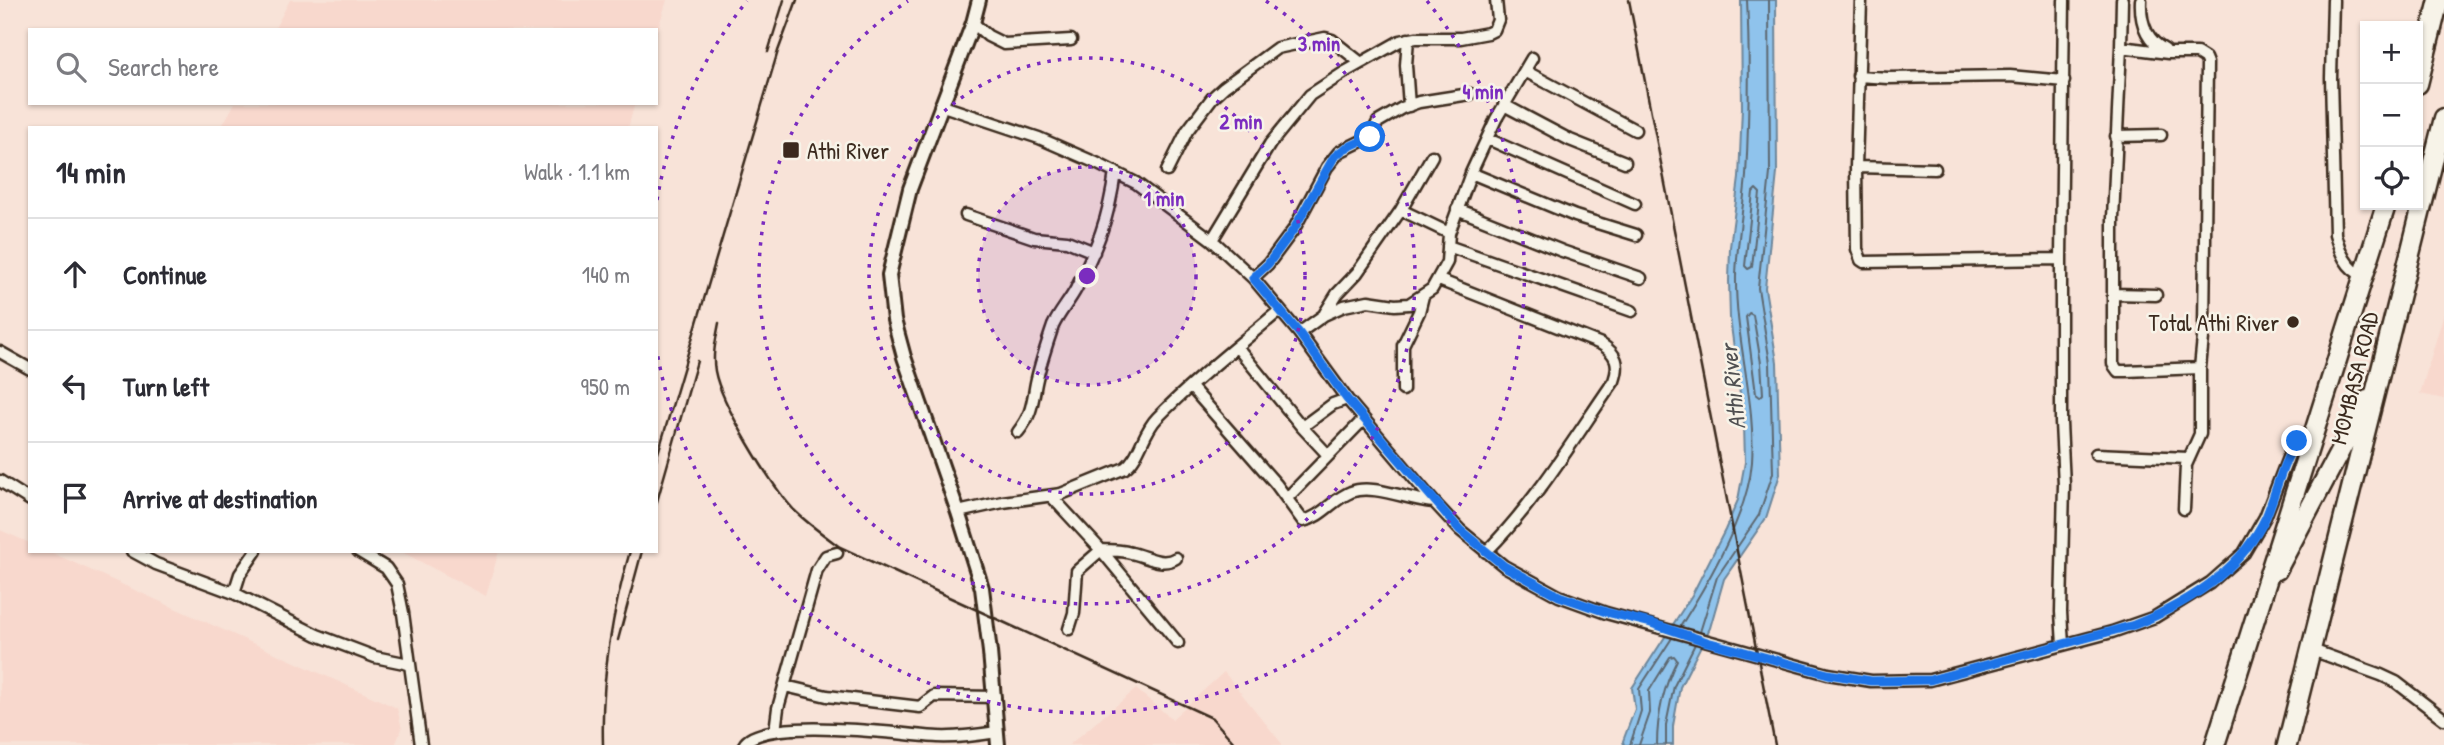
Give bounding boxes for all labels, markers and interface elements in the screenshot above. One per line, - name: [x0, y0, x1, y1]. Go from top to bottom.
- map controls: [2360, 21, 2423, 210]
- button: +: [2360, 21, 2423, 84]
- search box: [28, 28, 658, 105]
- text: 3 min: [1298, 29, 1340, 58]
- icon: search: [52, 48, 90, 86]
- text: Search here: [108, 49, 219, 84]
- text: 4 min: [1462, 77, 1504, 106]
- button: −: [2360, 84, 2423, 147]
- text: 2 min: [1219, 107, 1263, 136]
- route start: [1354, 121, 1385, 152]
- place label: Athi River: [807, 135, 889, 166]
- marker: Athi River: [781, 140, 801, 160]
- button: locate: [2360, 147, 2423, 210]
- text: 14 min: [56, 152, 126, 192]
- text: Walk · 1.1 km: [524, 156, 630, 187]
- text: 1 min: [1144, 184, 1184, 213]
- icon: ahead: [56, 255, 94, 293]
- text: Continue: [123, 257, 207, 292]
- text: 140 m: [582, 259, 630, 290]
- centre of rings: [1075, 264, 1099, 288]
- place label: Total Athi River: [2149, 307, 2279, 338]
- street label: MOMBASA ROAD: [2323, 308, 2385, 447]
- marker: Total Athi River: [2285, 314, 2301, 330]
- water label: Athi River: [1711, 340, 1752, 431]
- icon: left: [56, 367, 94, 405]
- text: Turn left: [123, 369, 209, 404]
- text: 950 m: [581, 371, 630, 402]
- route end: [2281, 425, 2312, 456]
- icon: arrive: [56, 479, 94, 517]
- text: Arrive at destination: [123, 481, 318, 516]

